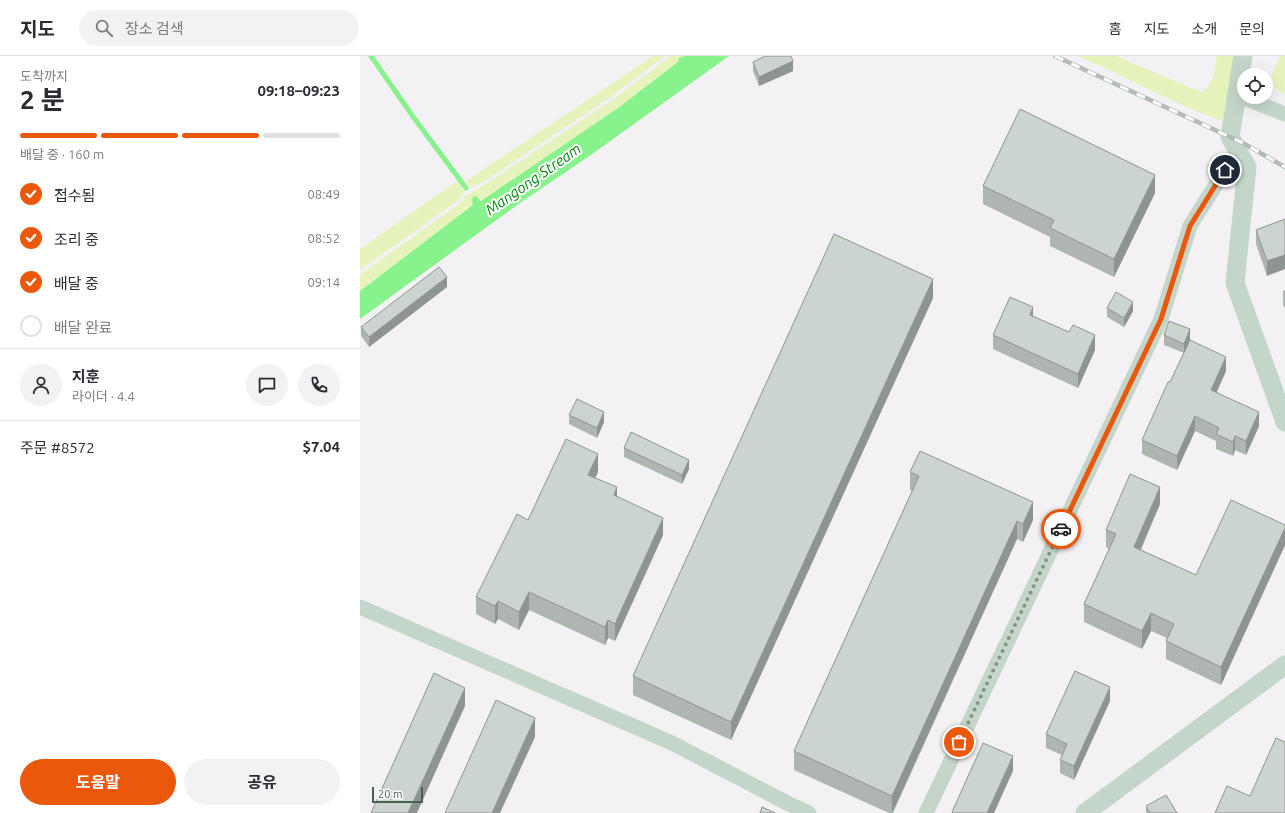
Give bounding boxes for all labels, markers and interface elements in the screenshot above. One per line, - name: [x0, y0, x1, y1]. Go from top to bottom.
- search box: [79, 10, 359, 46]
- icon: search: [93, 17, 115, 39]
- text: 지도: [20, 18, 55, 40]
- text: 장소 검색: [125, 20, 184, 37]
- text: 홈: [1109, 21, 1122, 37]
- text: 지도: [1144, 21, 1169, 37]
- text: 소개: [1191, 21, 1217, 37]
- text: 문의: [1239, 21, 1265, 37]
- map controls: [1237, 68, 1273, 104]
- button: locate: [1237, 68, 1273, 104]
- text: 도착까지: [20, 69, 68, 83]
- text: 09:18–09:23: [257, 82, 340, 99]
- text: 2 분: [20, 85, 65, 114]
- water label: Mangong Stream: [482, 140, 584, 218]
- text: 배달 중 · 160 m: [20, 147, 104, 161]
- pin: [1208, 153, 1242, 187]
- icon: home: [1214, 159, 1236, 181]
- icon: check: [20, 183, 42, 205]
- text: 접수됨: [54, 187, 95, 204]
- text: 08:49: [307, 187, 340, 201]
- icon: check: [20, 227, 42, 249]
- text: 조리 중: [54, 231, 99, 248]
- text: 08:52: [307, 231, 340, 245]
- icon: check: [20, 271, 42, 293]
- text: 배달 중: [54, 275, 99, 292]
- text: 09:14: [307, 275, 340, 289]
- text: 배달 완료: [54, 319, 113, 336]
- button: person: [20, 364, 62, 406]
- button: chat: [246, 364, 288, 406]
- button: phone: [298, 364, 340, 406]
- text: 지훈: [72, 368, 100, 385]
- text: 라이더 · 4.4: [72, 389, 135, 403]
- text: $7.04: [302, 438, 340, 455]
- text: 주문 #8572: [20, 439, 95, 456]
- courier: [1041, 509, 1081, 549]
- icon: car: [1050, 518, 1072, 540]
- pin: [942, 725, 976, 759]
- icon: bag: [948, 731, 970, 753]
- button: 도움말: [20, 759, 176, 805]
- button: 공유: [184, 759, 340, 805]
- scale bar: [372, 785, 423, 804]
- text: 20 m: [378, 788, 402, 800]

